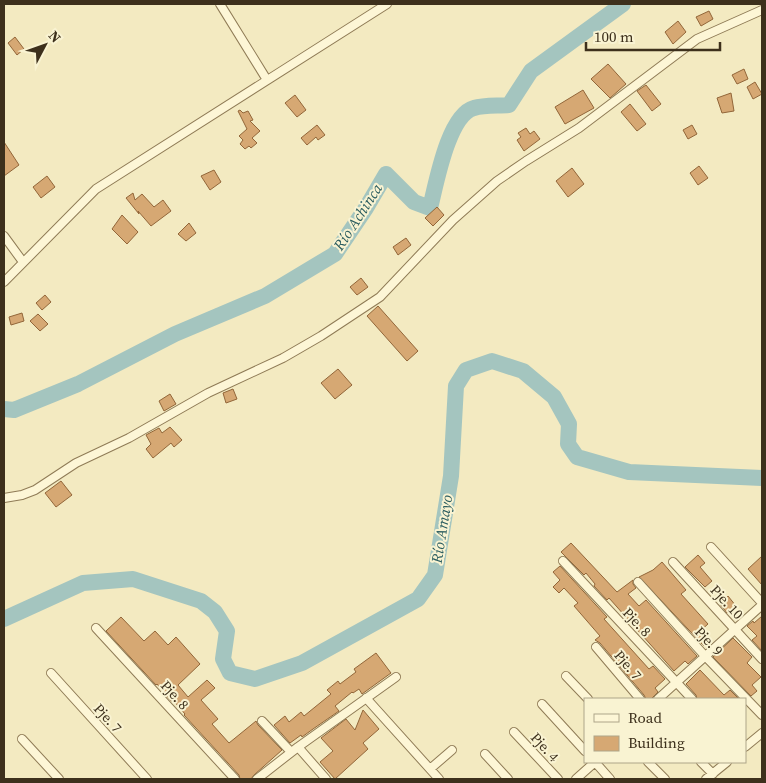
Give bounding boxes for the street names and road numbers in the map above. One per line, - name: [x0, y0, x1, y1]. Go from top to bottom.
- street label: Pje. 10: [706, 580, 748, 624]
- street label: Pje. 8: [618, 603, 656, 641]
- street label: Pje. 9: [690, 622, 728, 660]
- street label: Pje. 7: [610, 646, 646, 684]
- street label: Pje. 8: [156, 676, 194, 714]
- street label: Pje. 7: [89, 699, 127, 737]
- street label: Pje. 4: [526, 728, 564, 766]

